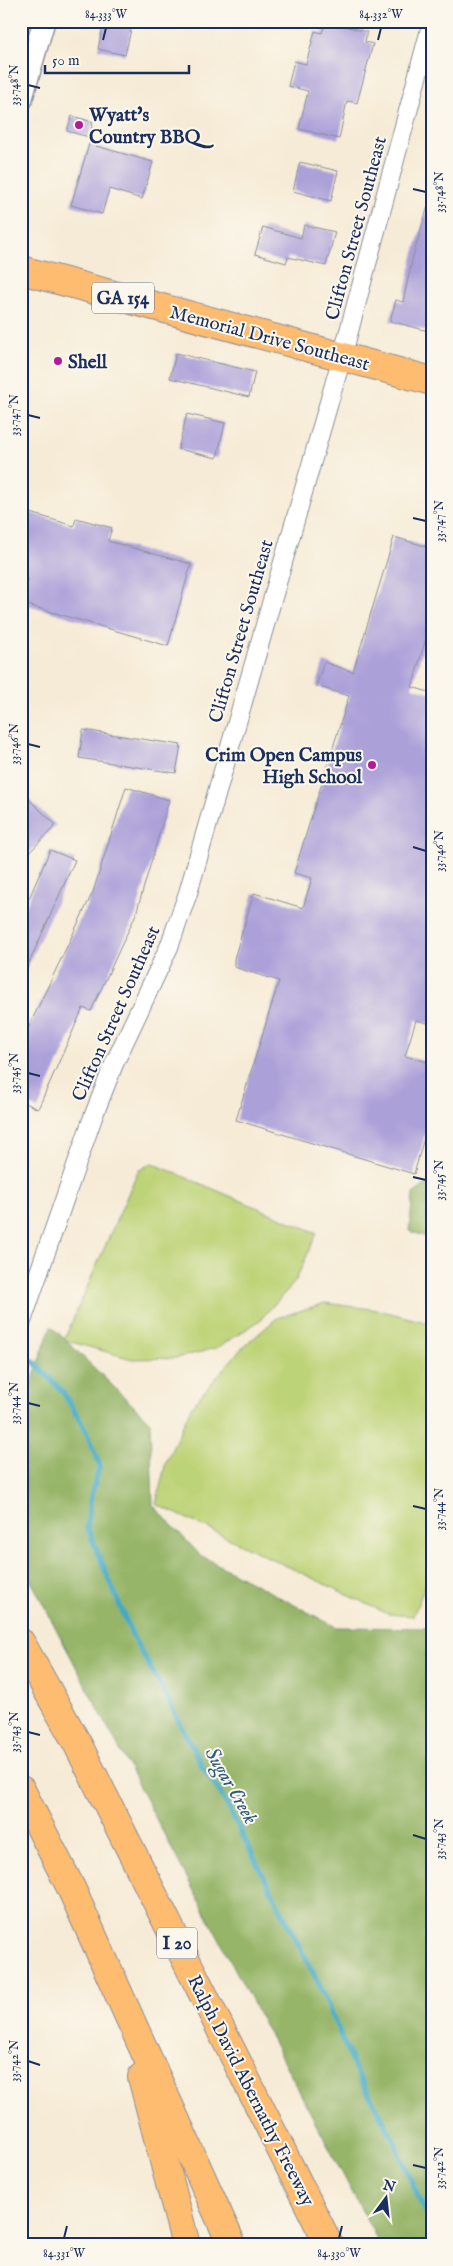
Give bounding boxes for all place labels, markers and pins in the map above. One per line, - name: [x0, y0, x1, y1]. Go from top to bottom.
- place label: Wyatt's Country BBQ: [88, 104, 215, 150]
- marker: Wyatt's Country BBQ: [73, 119, 85, 131]
- place label: Shell: [68, 351, 108, 375]
- marker: Shell: [52, 355, 64, 367]
- place label: Crim Open Campus High School: [205, 744, 363, 790]
- marker: Crim Open Campus High School: [366, 759, 378, 771]

